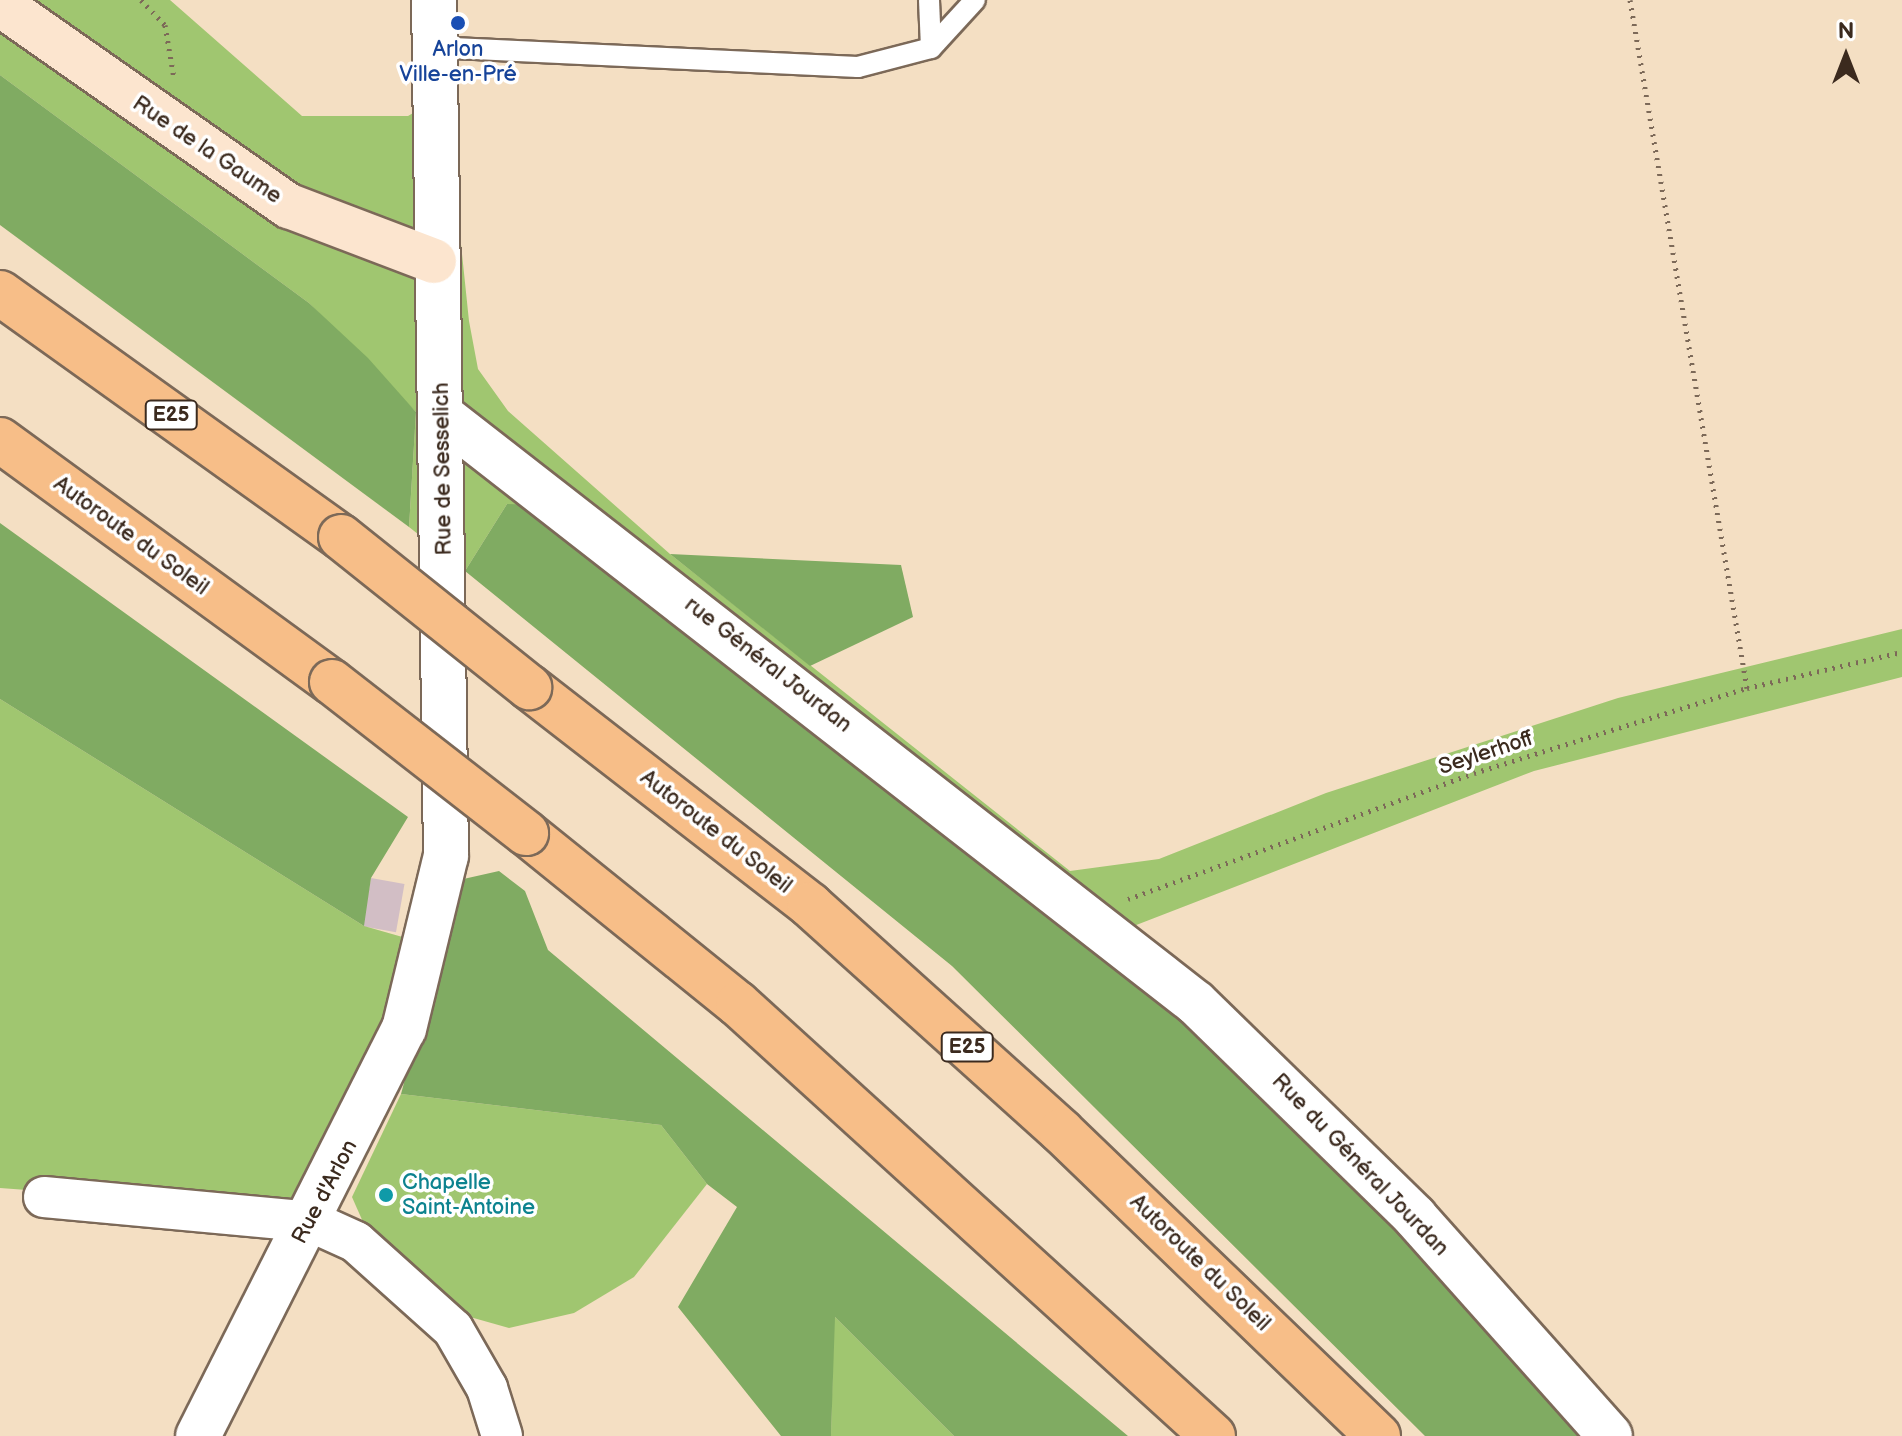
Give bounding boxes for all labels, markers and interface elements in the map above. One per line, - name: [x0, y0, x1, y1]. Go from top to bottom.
- marker: Arlon Ville-en-Pré: [449, 14, 467, 32]
- north arrow: [1806, 16, 1886, 96]
- text: N: [1838, 18, 1854, 45]
- place label: Arlon Ville-en-Pré: [399, 36, 517, 88]
- street label: Rue de la Gaume: [127, 90, 287, 210]
- street label: Rue de Sesselich: [428, 382, 458, 556]
- road number: E25: [143, 399, 199, 431]
- street label: Autoroute du Soleil: [48, 471, 214, 601]
- street label: rue Général Jourdan: [679, 591, 857, 739]
- street label: Seylerhoff: [1435, 725, 1537, 781]
- street label: Autoroute du Soleil: [635, 764, 797, 900]
- road number: E25: [939, 1031, 995, 1063]
- street label: Rue du Général Jourdan: [1266, 1068, 1454, 1262]
- street label: Rue d'Arlon: [287, 1135, 363, 1249]
- place label: Chapelle Saint-Antoine: [402, 1169, 535, 1220]
- marker: Chapelle Saint-Antoine: [377, 1186, 395, 1204]
- street label: Autoroute du Soleil: [1124, 1189, 1276, 1337]

